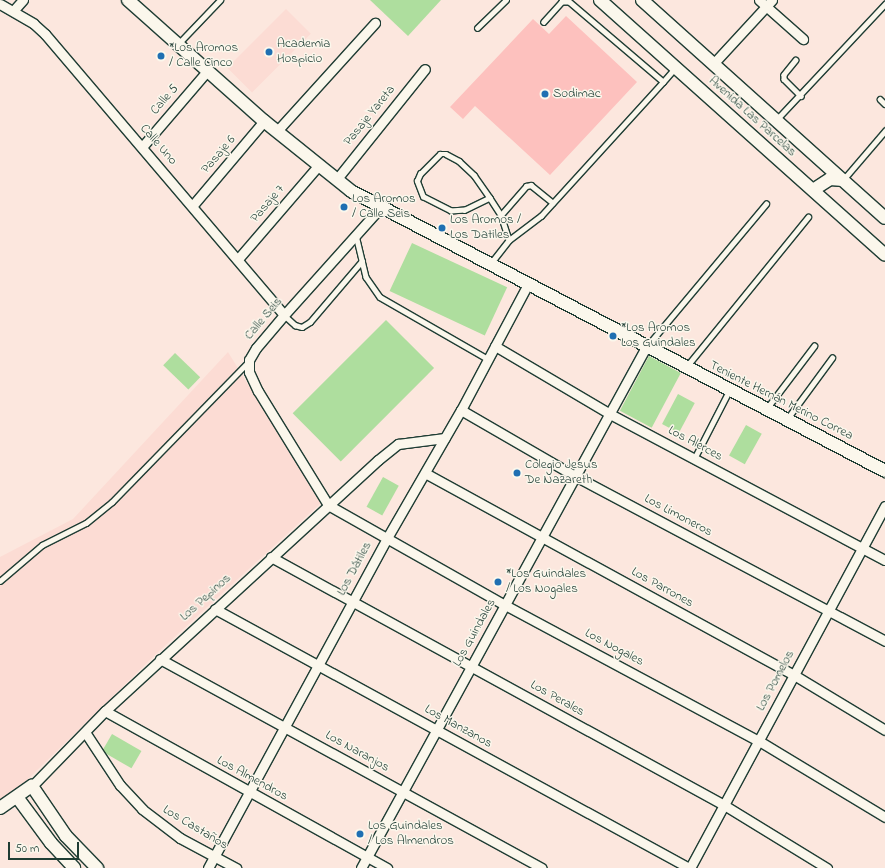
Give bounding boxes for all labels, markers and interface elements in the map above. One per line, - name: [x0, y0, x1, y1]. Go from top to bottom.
- place label: Academia Hospicio: [277, 37, 330, 68]
- place label: *Los Aromos / Calle Cinco: [169, 41, 238, 72]
- marker: Academia Hospicio: [264, 47, 274, 57]
- marker: *Los Aromos / Calle Cinco: [156, 51, 166, 61]
- street label: Avenida Las Parcelas: [705, 74, 799, 160]
- street label: Calle 5: [148, 82, 182, 118]
- street label: Pasaje Yareta: [341, 83, 399, 149]
- place label: Sodimac: [553, 86, 601, 102]
- marker: Sodimac: [540, 89, 550, 99]
- street label: Calle Uno: [136, 121, 180, 169]
- street label: Pasaje 6: [199, 133, 239, 177]
- street label: Pasaje 7: [248, 182, 288, 226]
- place label: Los Aromos / Calle Seis: [352, 192, 416, 223]
- marker: Los Aromos / Calle Seis: [339, 202, 349, 212]
- place label: Los Aromos / Los Datiles: [450, 213, 521, 244]
- marker: Los Aromos / Los Datiles: [437, 223, 447, 233]
- street label: Calle Seis: [242, 295, 286, 343]
- place label: *Los Aromos Los Guindales: [621, 321, 696, 352]
- marker: *Los Aromos Los Guindales: [608, 331, 618, 341]
- street label: Teniente Hernán Merino Correa: [707, 358, 855, 444]
- street label: Los Alerces: [665, 423, 725, 465]
- place label: Colegio Jesus De Nazareth: [525, 458, 598, 489]
- marker: Colegio Jesus De Nazareth: [512, 468, 522, 478]
- street label: Los Limoneros: [641, 491, 715, 541]
- street label: Los Dátiles: [334, 539, 376, 599]
- street label: Los Parrones: [628, 564, 696, 612]
- place label: *Los Guindales / Los Nogales: [506, 567, 586, 598]
- street label: Los Pepinos: [177, 571, 235, 625]
- marker: *Los Guindales / Los Nogales: [493, 577, 503, 587]
- street label: Los Guindales: [450, 597, 500, 669]
- street label: Los Nogales: [582, 626, 646, 670]
- street label: Los Pomelos: [754, 648, 798, 714]
- street label: Los Perales: [527, 678, 587, 720]
- street label: Los Manzanos: [421, 702, 495, 752]
- street label: Los Naranjos: [322, 728, 392, 776]
- street label: Los Almendros: [214, 753, 290, 805]
- street label: Los Castaños: [160, 802, 230, 854]
- place label: Los Guindales / Los Almendros: [368, 819, 454, 850]
- marker: Los Guindales / Los Almendros: [355, 829, 365, 839]
- scale bar: [10, 834, 81, 860]
- text: 50 m: [15, 840, 39, 858]

